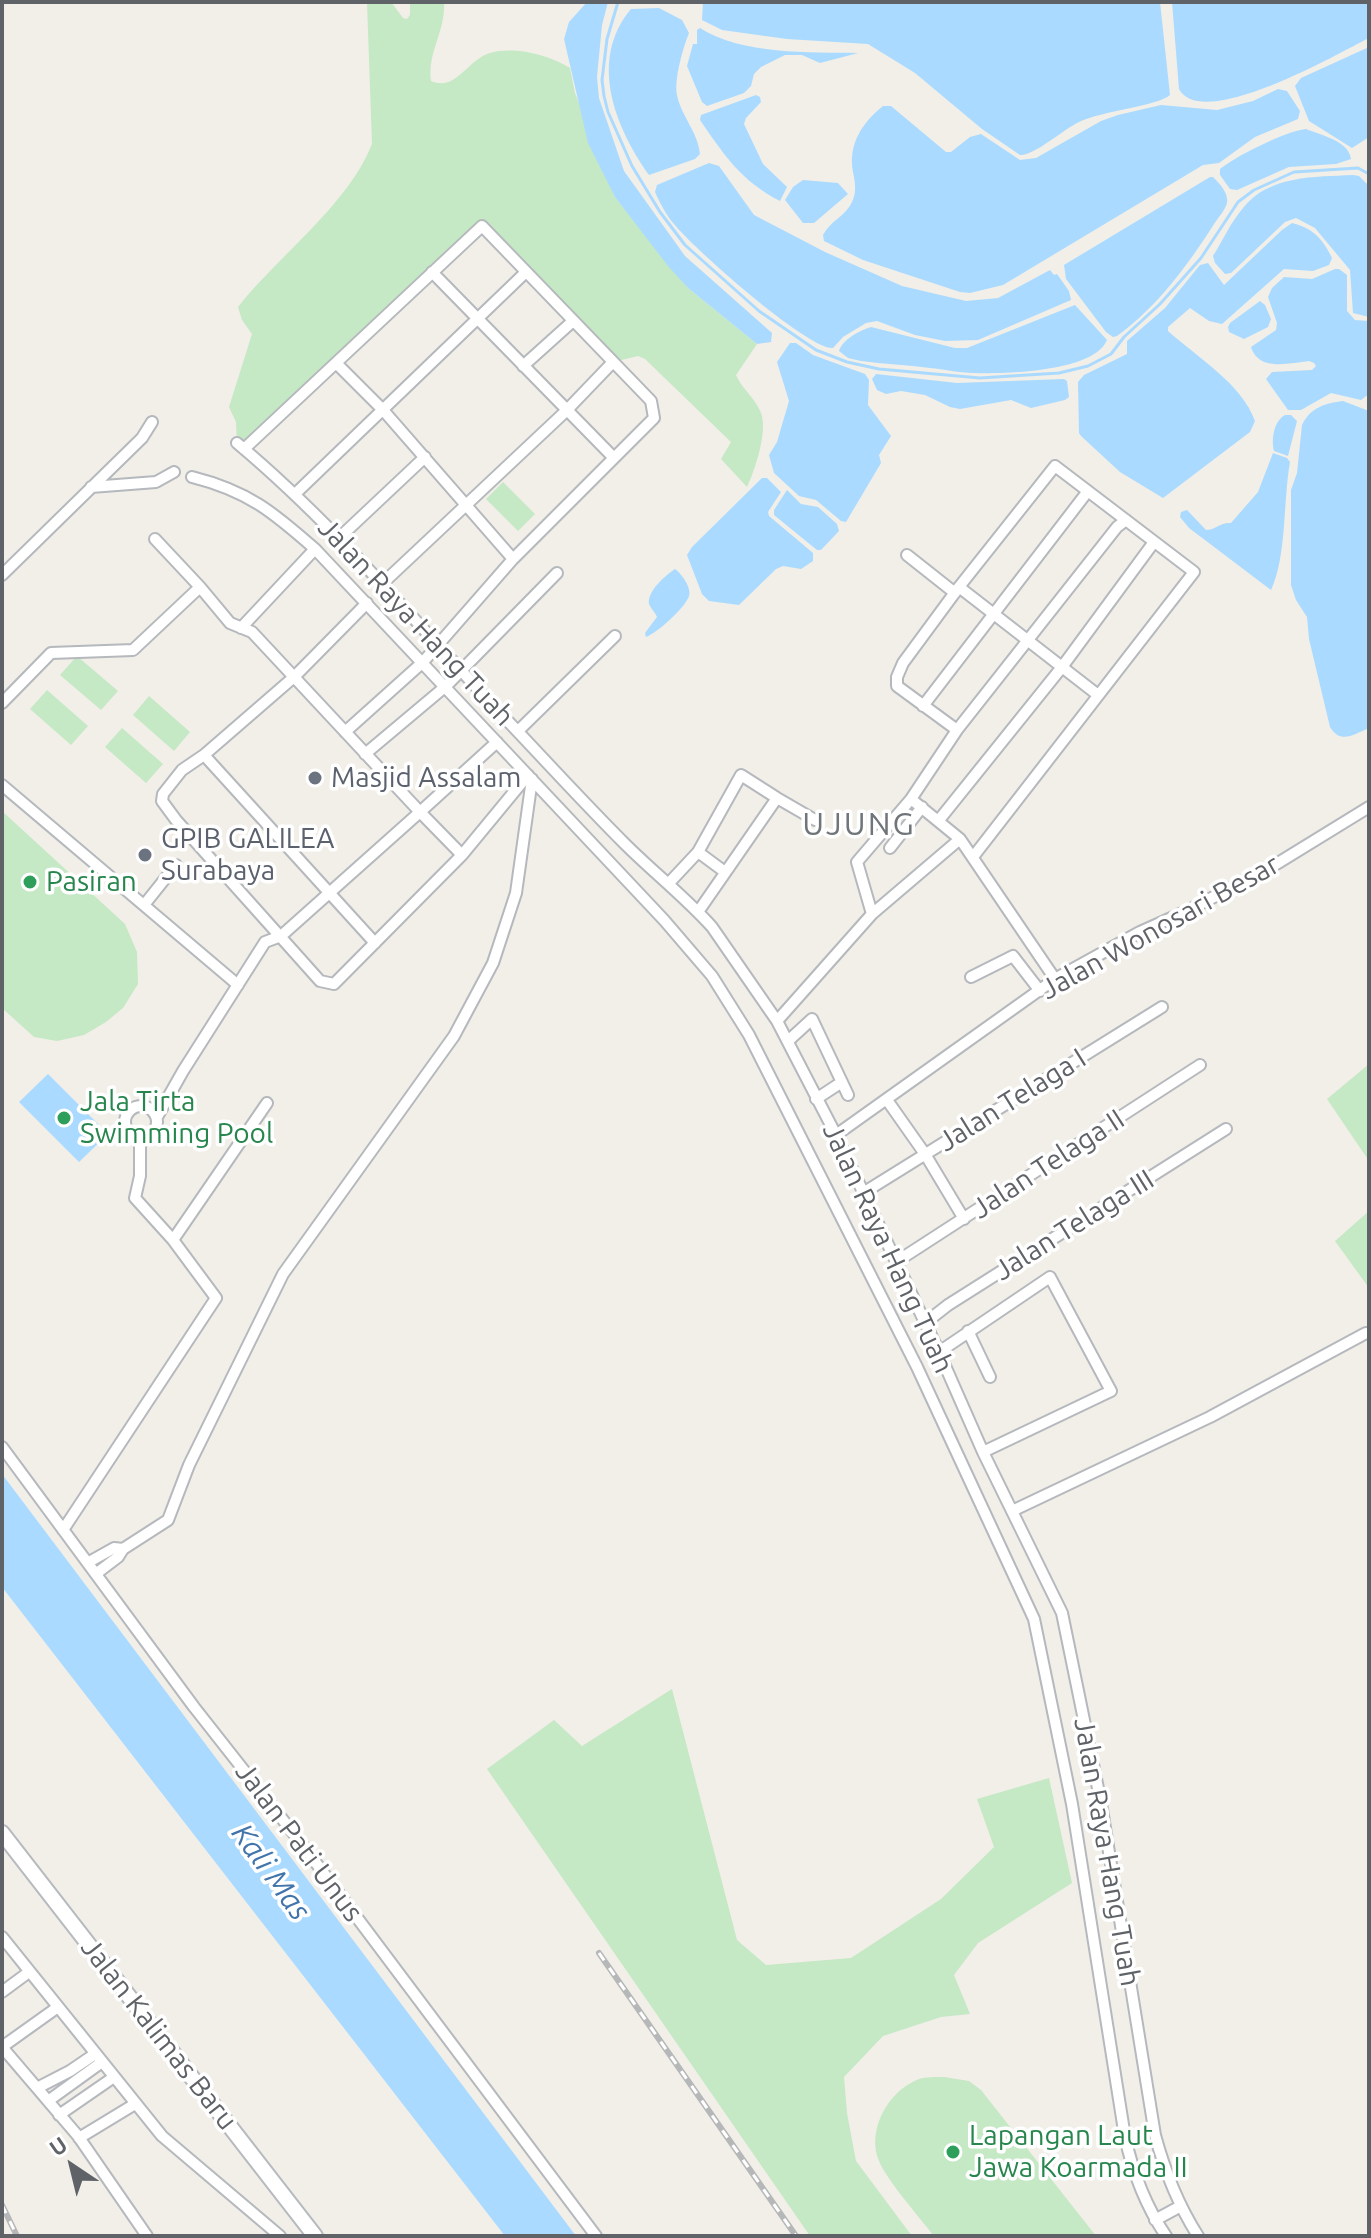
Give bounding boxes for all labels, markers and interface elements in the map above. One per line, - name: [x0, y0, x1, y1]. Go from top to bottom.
- street label: Jalan Raya Hang Tuah: [311, 511, 521, 733]
- place label: Masjid Assalam: [331, 761, 521, 795]
- marker: Masjid Assalam: [306, 769, 324, 787]
- district label: UJUNG: [802, 805, 916, 843]
- place label: GPIB GALILEA Surabaya: [161, 822, 334, 888]
- marker: GPIB GALILEA Surabaya: [136, 846, 154, 864]
- street label: Jalan Wonosari Besar: [1035, 848, 1285, 1006]
- place label: Pasiran: [46, 865, 137, 899]
- marker: Pasiran: [21, 873, 39, 891]
- street label: Jalan Telaga I: [932, 1041, 1092, 1159]
- place label: Jala Tirta Swimming Pool: [80, 1085, 273, 1151]
- street label: Jalan Telaga II: [965, 1102, 1131, 1226]
- marker: Jala Tirta Swimming Pool: [55, 1109, 73, 1127]
- street label: Jalan Raya Hang Tuah: [815, 1118, 961, 1378]
- street label: Jalan Telaga III: [988, 1162, 1160, 1288]
- street label: Jalan Raya Hang Tuah: [1067, 1715, 1147, 1989]
- street label: Jalan Pati Unus: [228, 1756, 370, 1928]
- water label: Kali Mas: [224, 1817, 318, 1927]
- street label: Jalan Kalimas Baru: [74, 1932, 244, 2136]
- place label: Lapangan Laut Jawa Koarmada II: [969, 2119, 1188, 2185]
- north arrow: [32, 2126, 112, 2206]
- text: U: [44, 2131, 71, 2161]
- marker: Lapangan Laut Jawa Koarmada II: [944, 2143, 962, 2161]

